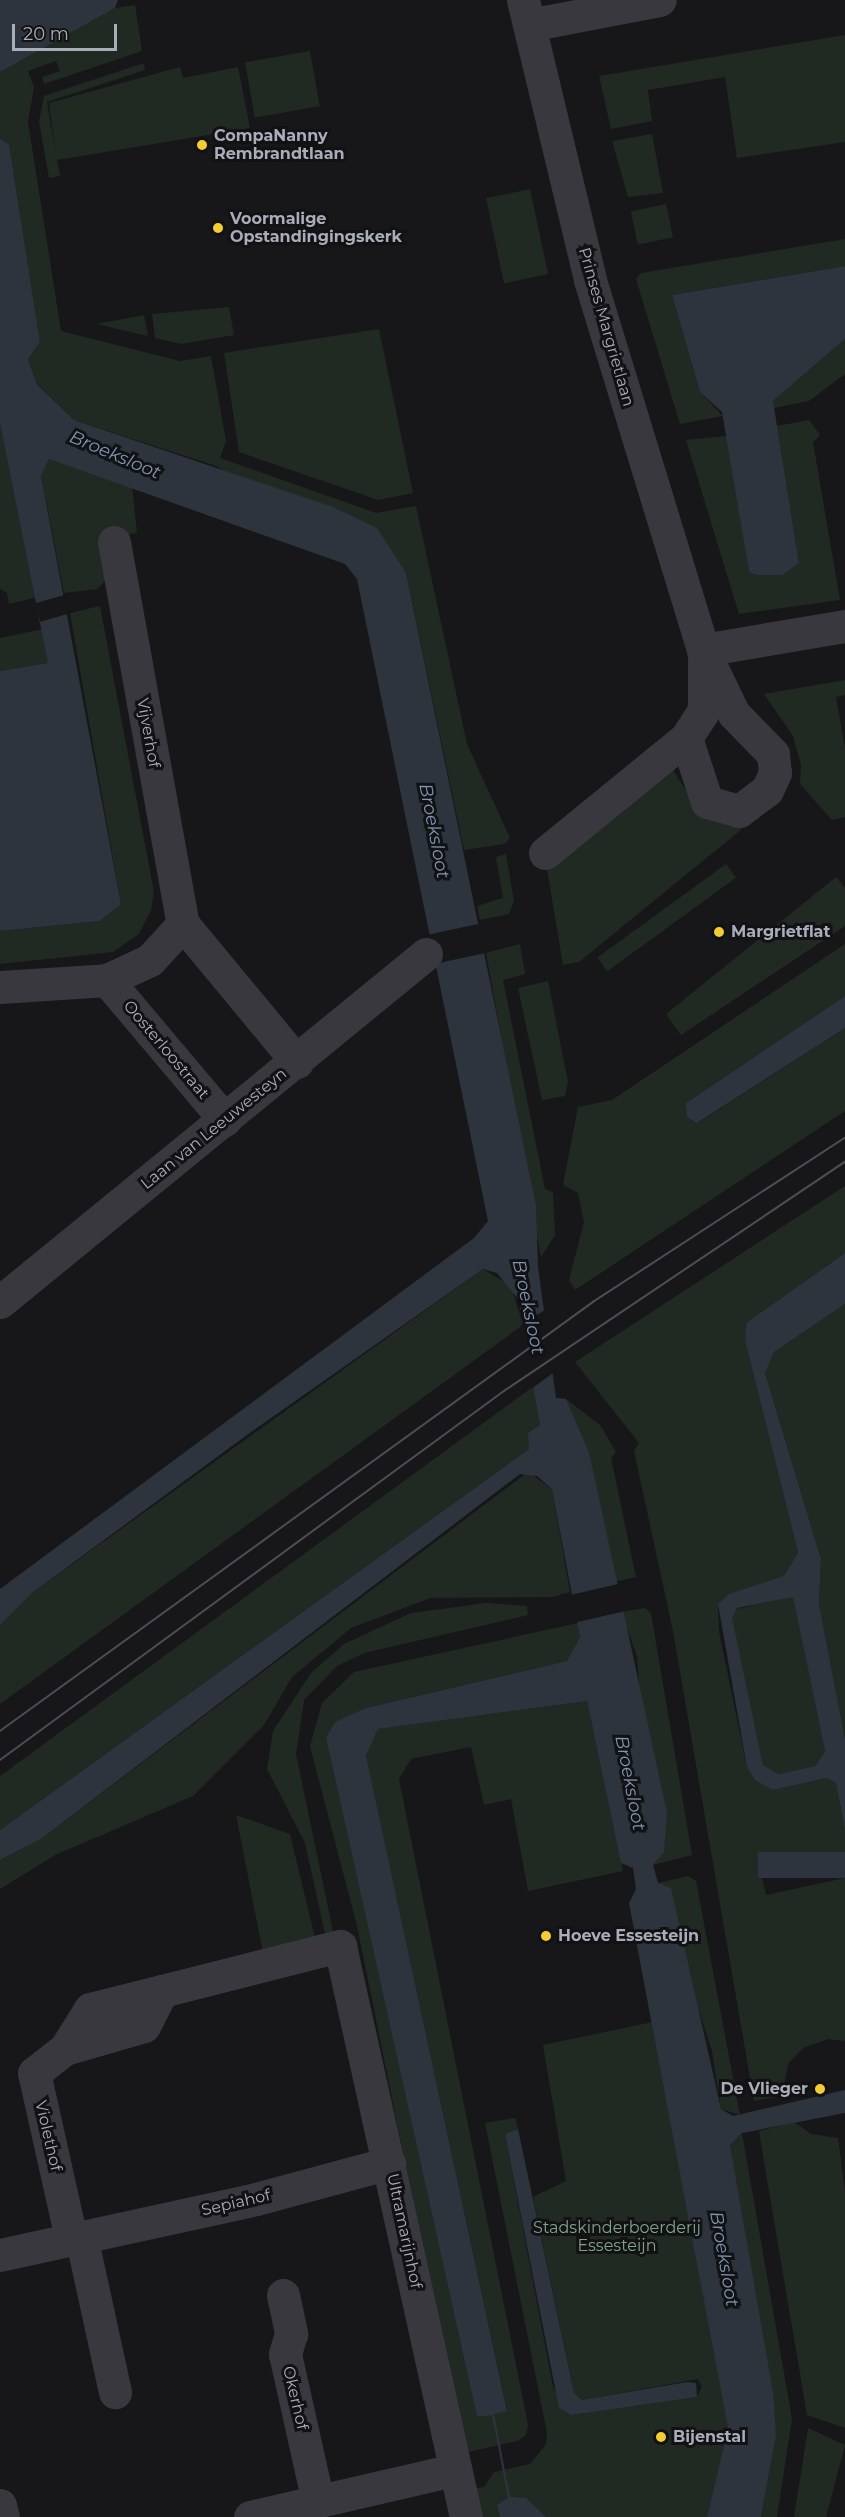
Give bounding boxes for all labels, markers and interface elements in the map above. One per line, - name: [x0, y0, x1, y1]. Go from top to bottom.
- scale bar: [15, 12, 120, 50]
- text: 20 m: [23, 23, 69, 45]
- place label: CompaNanny Rembrandtlaan: [214, 126, 345, 164]
- marker: CompaNanny Rembrandtlaan: [195, 138, 209, 152]
- place label: Voormalige Opstandingingskerk: [230, 209, 402, 247]
- marker: Voormalige Opstandingingskerk: [211, 221, 225, 235]
- street label: Prinses Margrietlaan: [574, 245, 638, 409]
- water label: Broeksloot: [66, 426, 164, 484]
- street label: Vijverhof: [132, 697, 164, 769]
- water label: Broeksloot: [414, 782, 454, 880]
- place label: Margrietflat: [731, 922, 830, 942]
- marker: Margrietflat: [712, 925, 726, 939]
- street label: Oosterloostraat: [119, 997, 213, 1103]
- street label: Laan van Leeuwesteyn: [137, 1064, 291, 1194]
- water label: Broeksloot: [507, 1257, 549, 1357]
- water label: Broeksloot: [610, 1734, 650, 1832]
- place label: Hoeve Essesteijn: [558, 1926, 699, 1946]
- marker: Hoeve Essesteijn: [539, 1929, 553, 1943]
- place label: De Vlieger: [720, 2079, 808, 2099]
- marker: De Vlieger: [813, 2082, 827, 2096]
- street label: Violethof: [31, 2099, 65, 2173]
- street label: Ultramarijnhof: [382, 2172, 426, 2290]
- street label: Sepiahof: [200, 2186, 272, 2220]
- water label: Broeksloot: [705, 2210, 743, 2308]
- park label: Stadskinderboerderij Essesteijn: [533, 2218, 701, 2256]
- street label: Okerhof: [278, 2364, 312, 2432]
- place label: Bijenstal: [673, 2427, 746, 2447]
- marker: Bijenstal: [654, 2430, 668, 2444]

